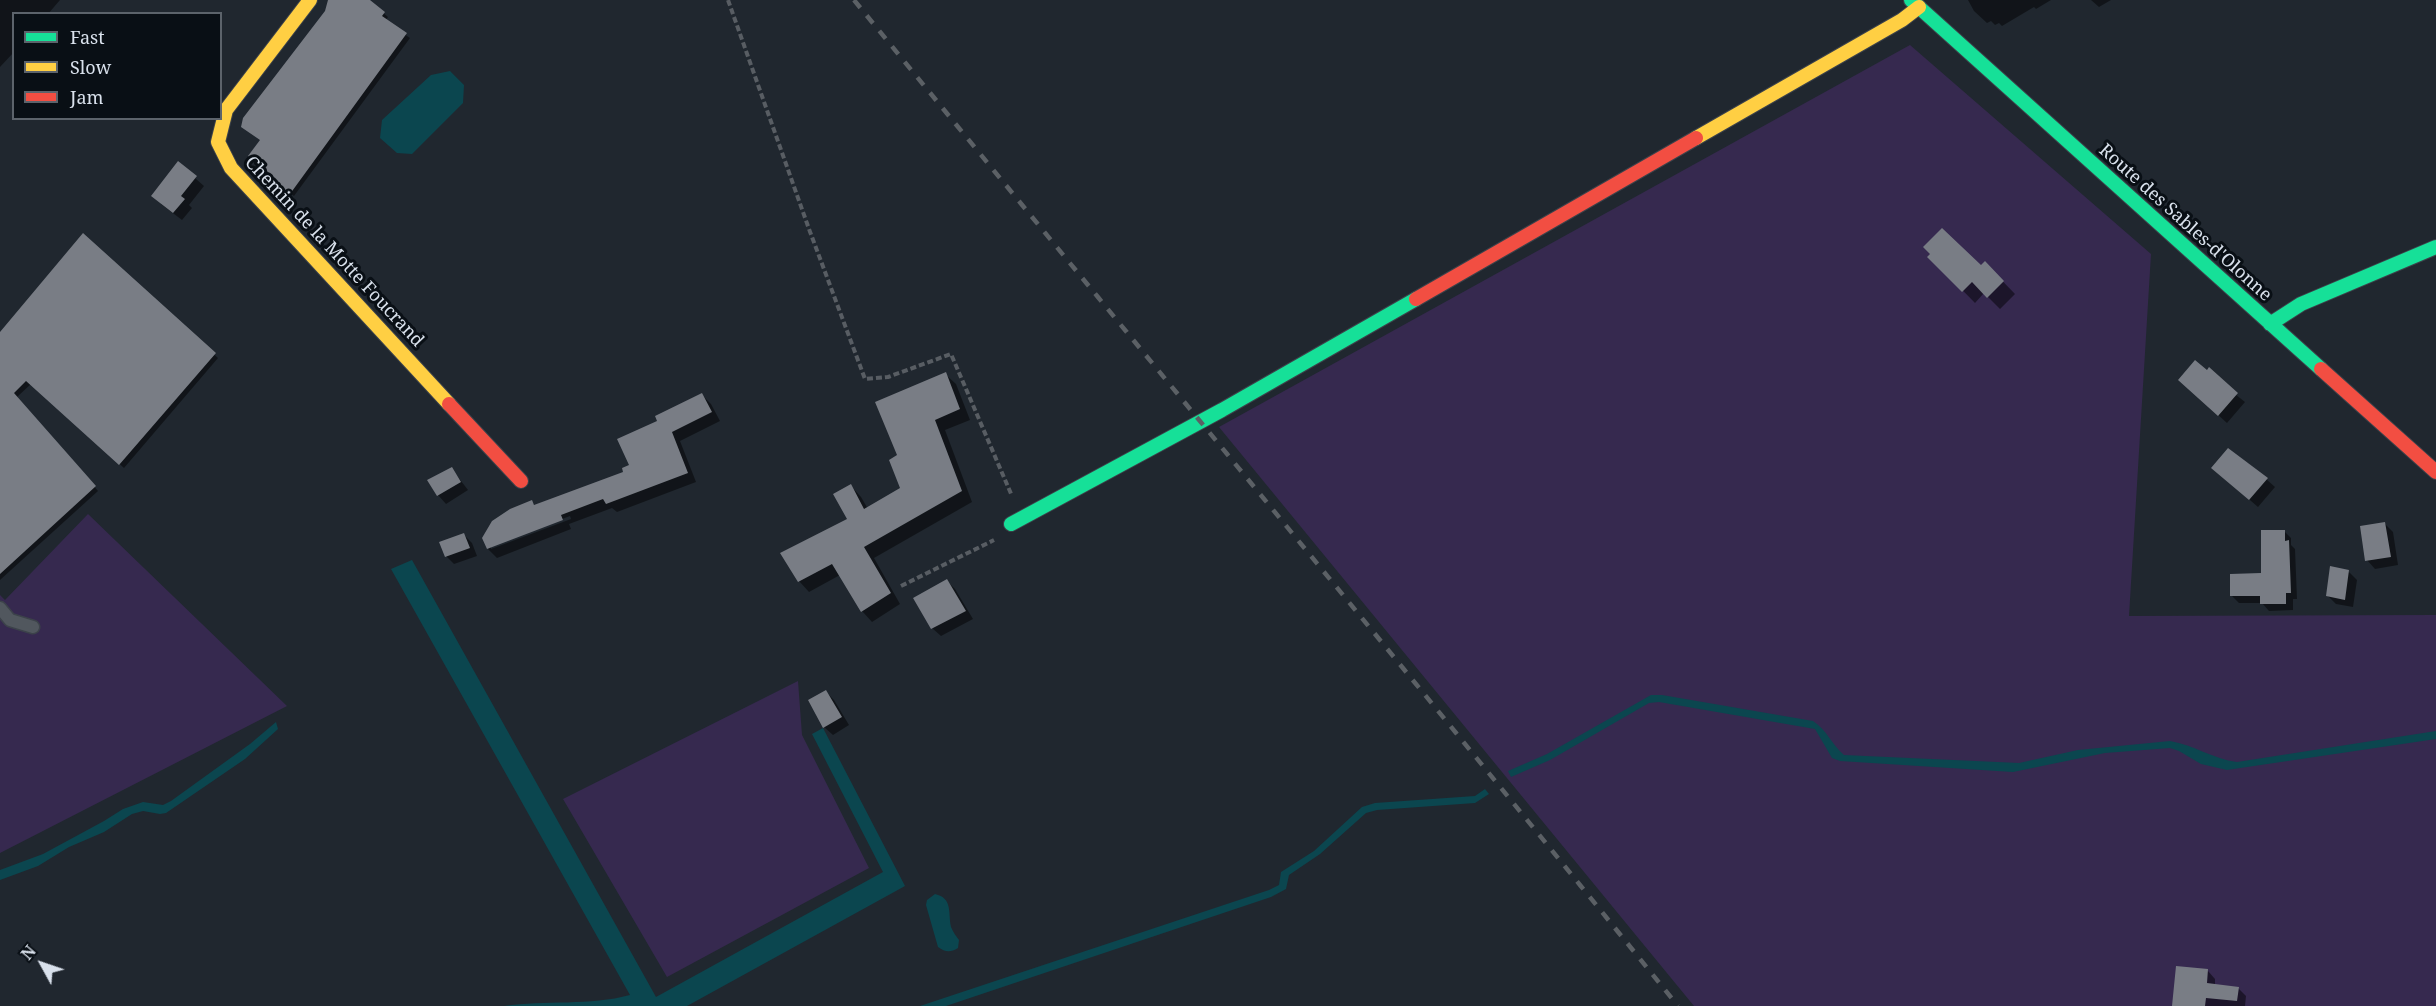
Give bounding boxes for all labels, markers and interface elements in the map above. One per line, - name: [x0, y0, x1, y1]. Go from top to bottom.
- legend: [12, 12, 222, 120]
- text: Fast: [70, 25, 105, 49]
- text: Slow: [70, 55, 111, 79]
- text: Jam: [70, 85, 104, 109]
- street label: Route des Sables-d'Olonne: [2094, 140, 2276, 306]
- street label: Chemin de la Motte Foucrand: [240, 152, 428, 352]
- north arrow: [12, 934, 72, 994]
- text: N: [16, 941, 41, 964]

